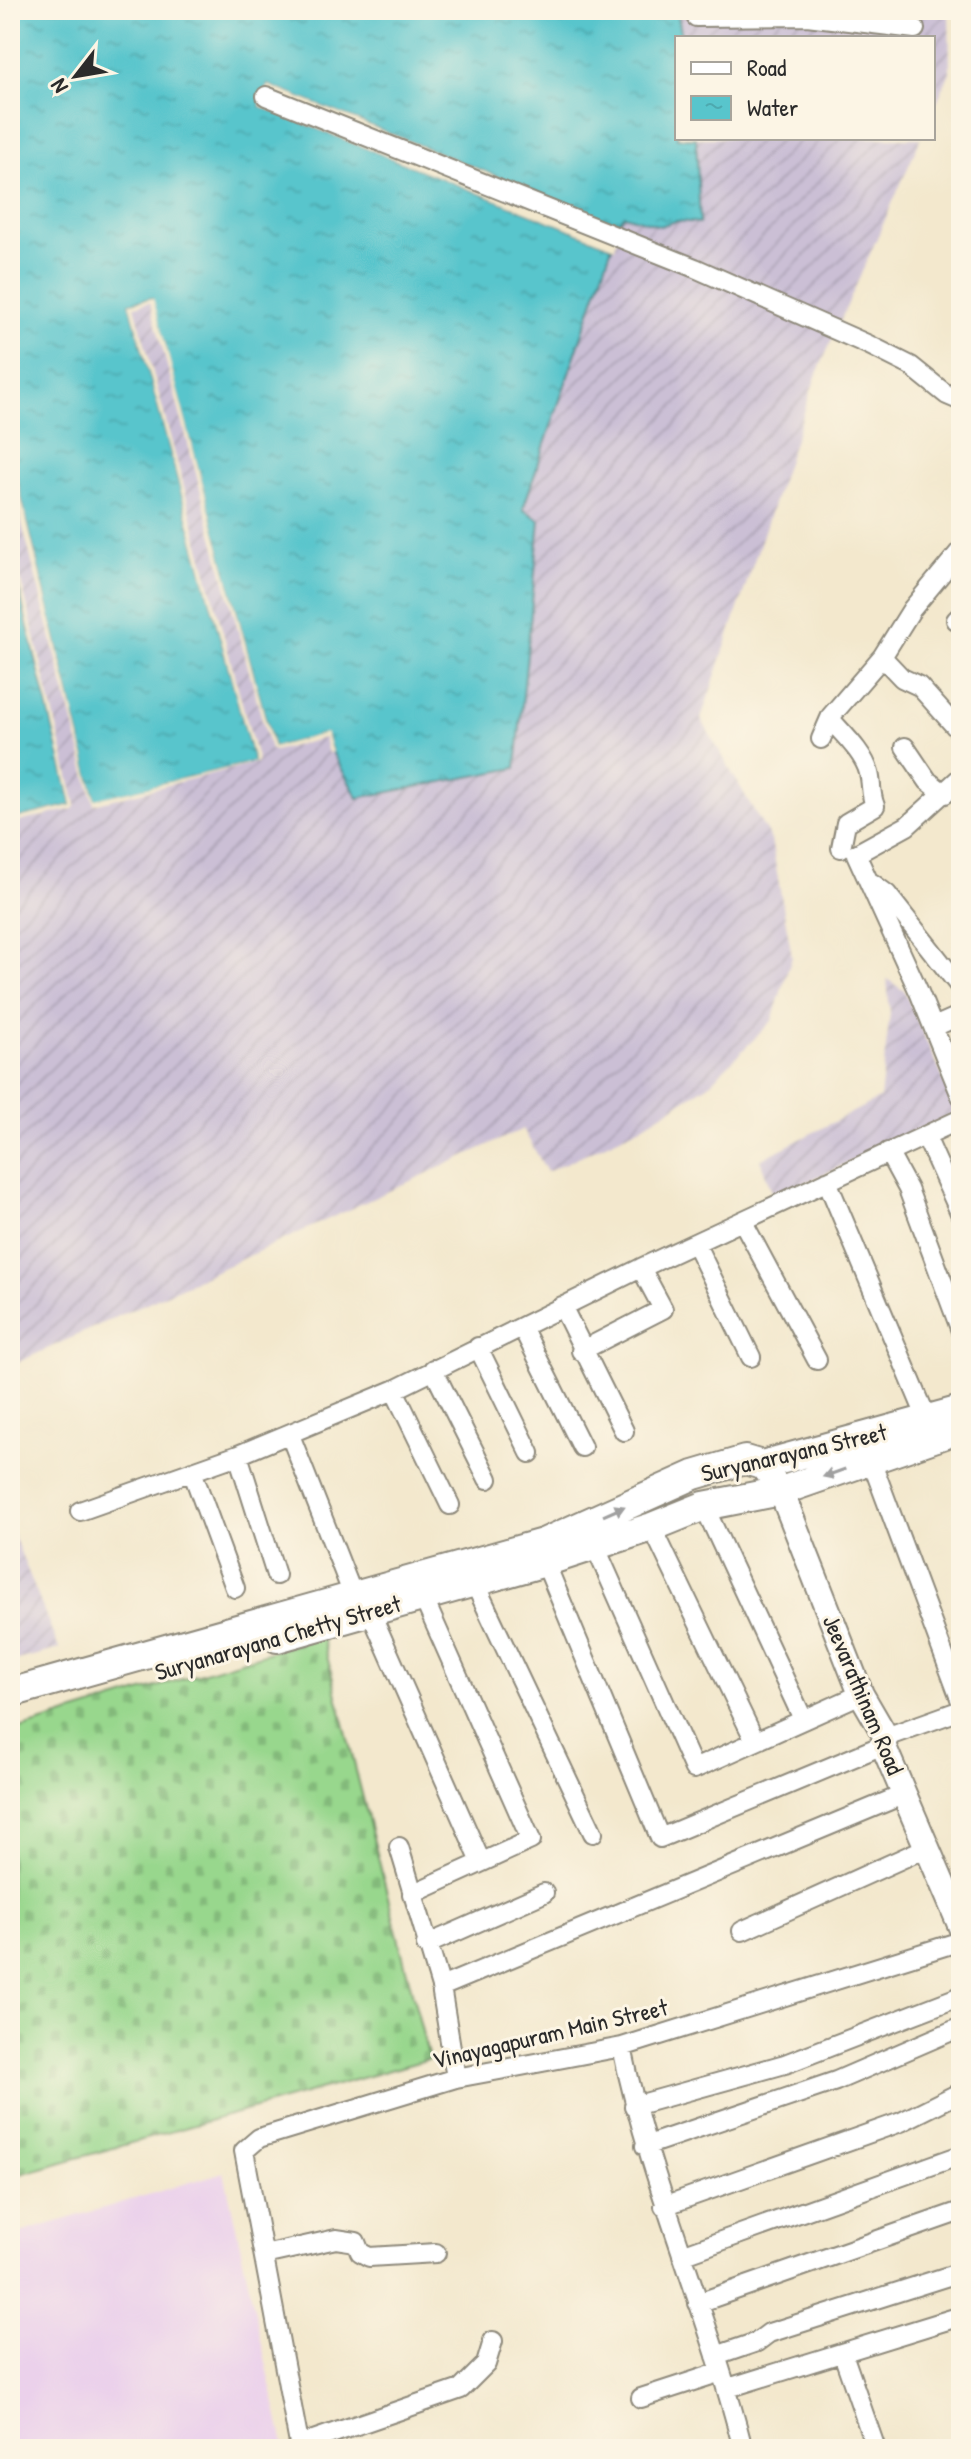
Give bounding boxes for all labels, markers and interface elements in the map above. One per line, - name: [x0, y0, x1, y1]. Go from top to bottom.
- north arrow: [36, 36, 116, 116]
- legend: [675, 36, 935, 140]
- text: Road: [747, 51, 786, 83]
- text: N: [43, 73, 75, 99]
- text: Water: [747, 91, 798, 123]
- street label: Suryanarayana Street: [698, 1415, 890, 1489]
- one-way arrow: [822, 1467, 846, 1480]
- one-way arrow: [602, 1504, 626, 1518]
- street label: Suryanarayana Chetty Street: [151, 1586, 405, 1687]
- street label: Jeevarathinam Road: [816, 1610, 912, 1779]
- street label: Vinayagapuram Main Street: [429, 1990, 671, 2076]

